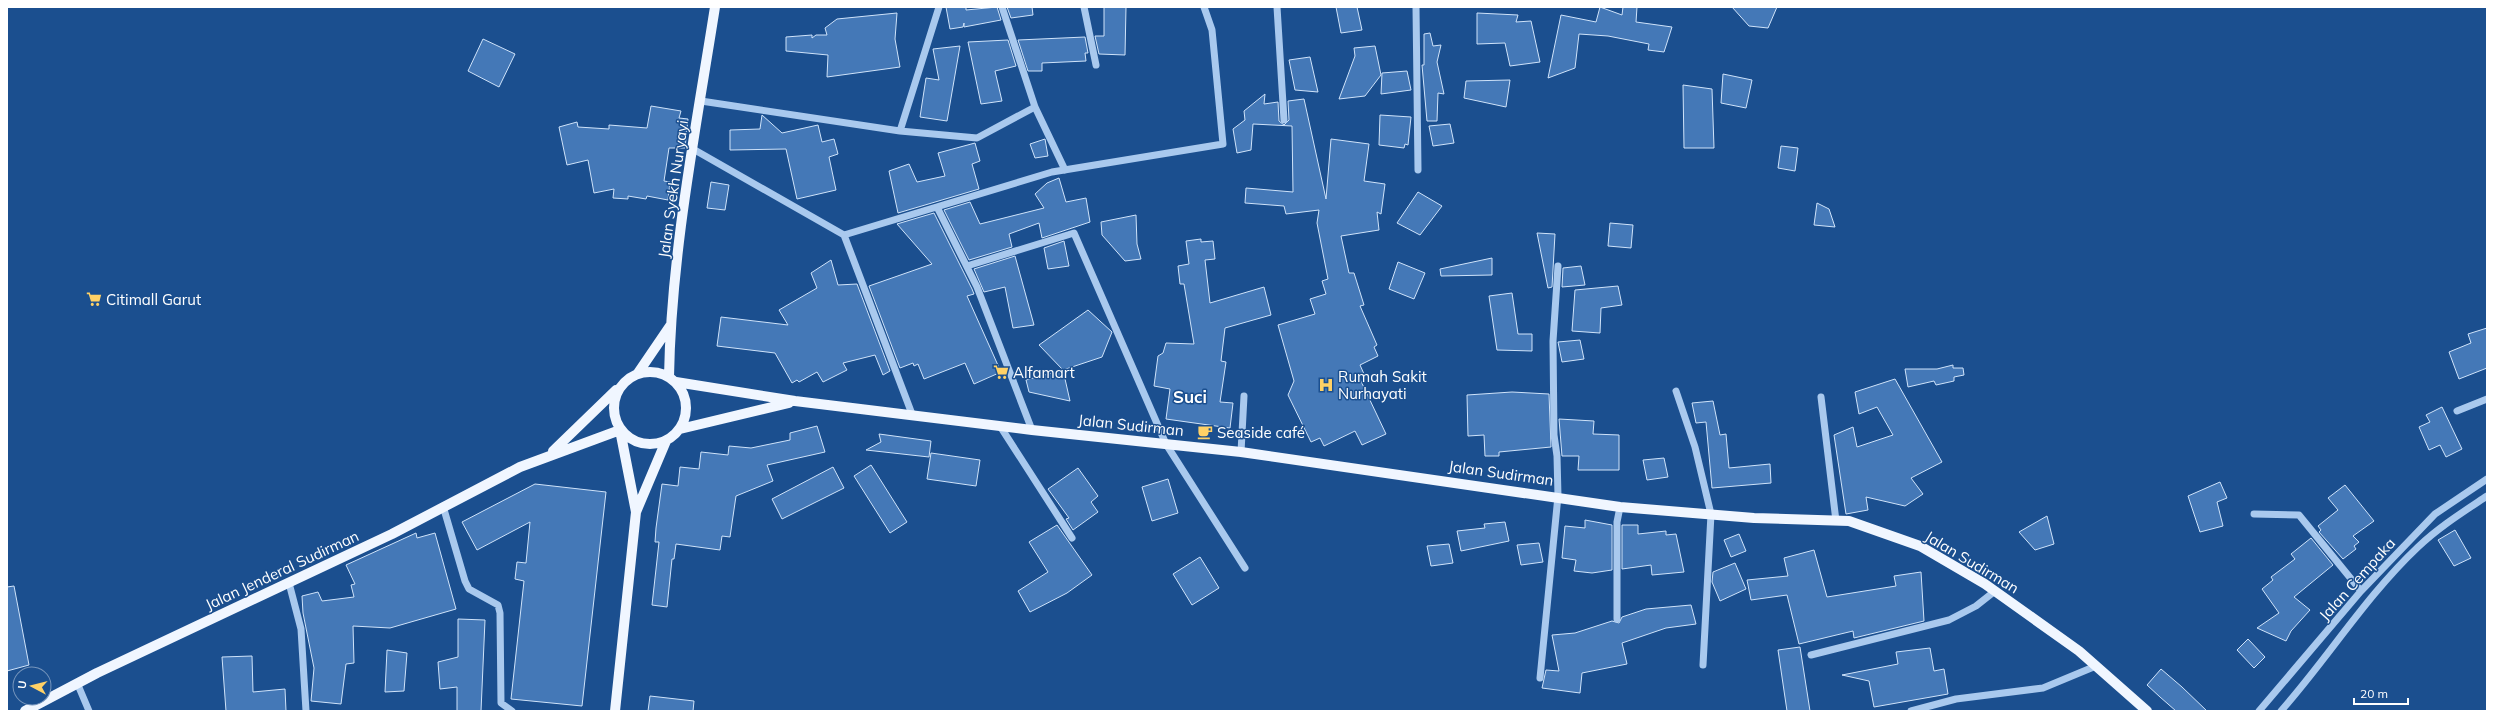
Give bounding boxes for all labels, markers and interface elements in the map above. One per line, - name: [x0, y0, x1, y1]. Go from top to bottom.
- street label: Jalan Syekh Nuryayi: [654, 119, 692, 259]
- supermarket icon: Citimall Garut: [85, 290, 103, 308]
- place label: Citimall Garut: [106, 290, 201, 309]
- supermarket icon: Alfamart: [992, 363, 1010, 381]
- place label: Alfamart: [1013, 363, 1075, 382]
- place label: Rumah Sakit Nurhayati: [1338, 367, 1427, 403]
- hospital icon: Rumah Sakit Nurhayati: [1317, 376, 1335, 394]
- district label: Suci: [1173, 386, 1207, 407]
- street label: Jalan Sudirman: [1077, 410, 1185, 440]
- cafe icon: Seaside café: [1196, 423, 1214, 441]
- place label: Seaside café: [1217, 423, 1305, 442]
- street label: Jalan Sudirman: [1447, 456, 1555, 490]
- street label: Jalan Jenderal Sudirman: [202, 526, 362, 614]
- street label: Jalan Sudirman: [1922, 527, 2022, 597]
- street label: Jalan Cempaka: [2315, 534, 2399, 624]
- north arrow: [12, 666, 52, 706]
- text: U: [15, 680, 30, 690]
- scale bar: [2354, 680, 2408, 706]
- text: 20 m: [2360, 686, 2388, 701]

